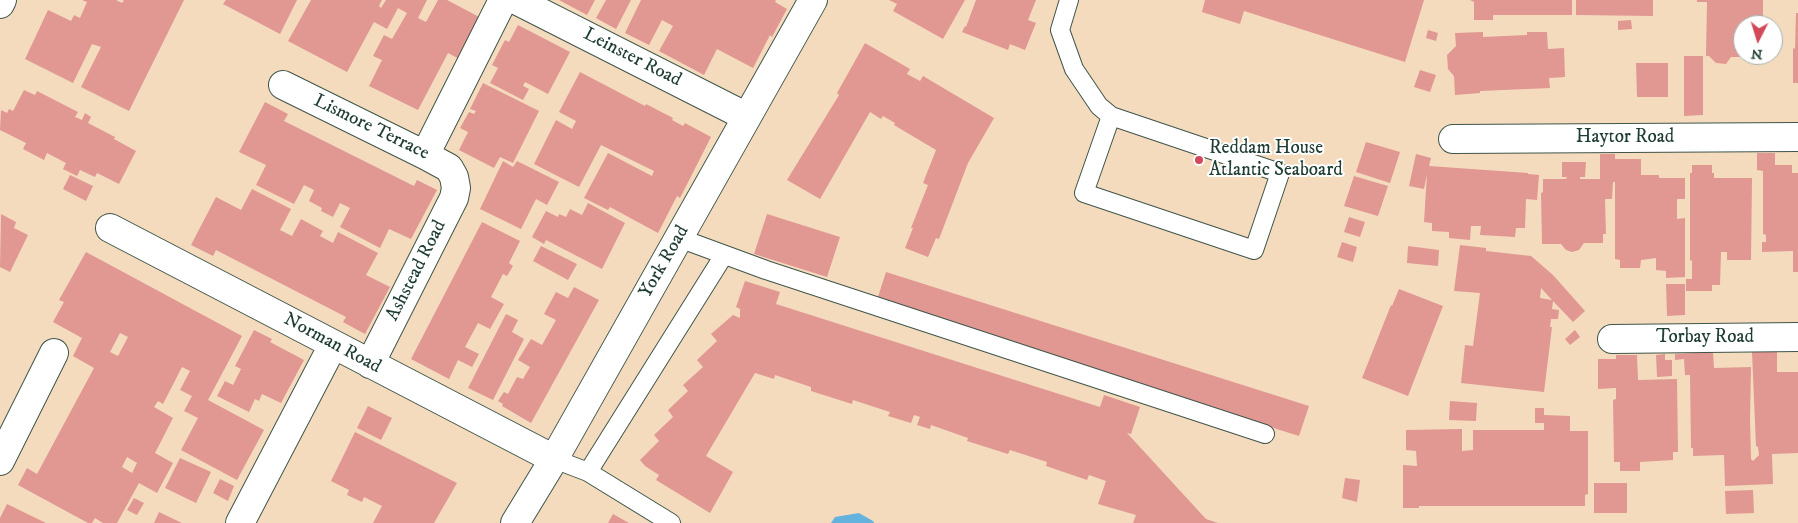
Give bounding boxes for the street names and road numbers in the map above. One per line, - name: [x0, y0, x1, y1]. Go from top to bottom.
- street label: Leinster Road: [579, 24, 685, 92]
- street label: Lismore Terrace: [309, 90, 433, 166]
- street label: Haytor Road: [1576, 127, 1674, 149]
- street label: Ashstead Road: [382, 217, 452, 325]
- street label: York Road: [635, 222, 695, 302]
- street label: Norman Road: [279, 309, 385, 379]
- street label: Torbay Road: [1656, 327, 1754, 349]

